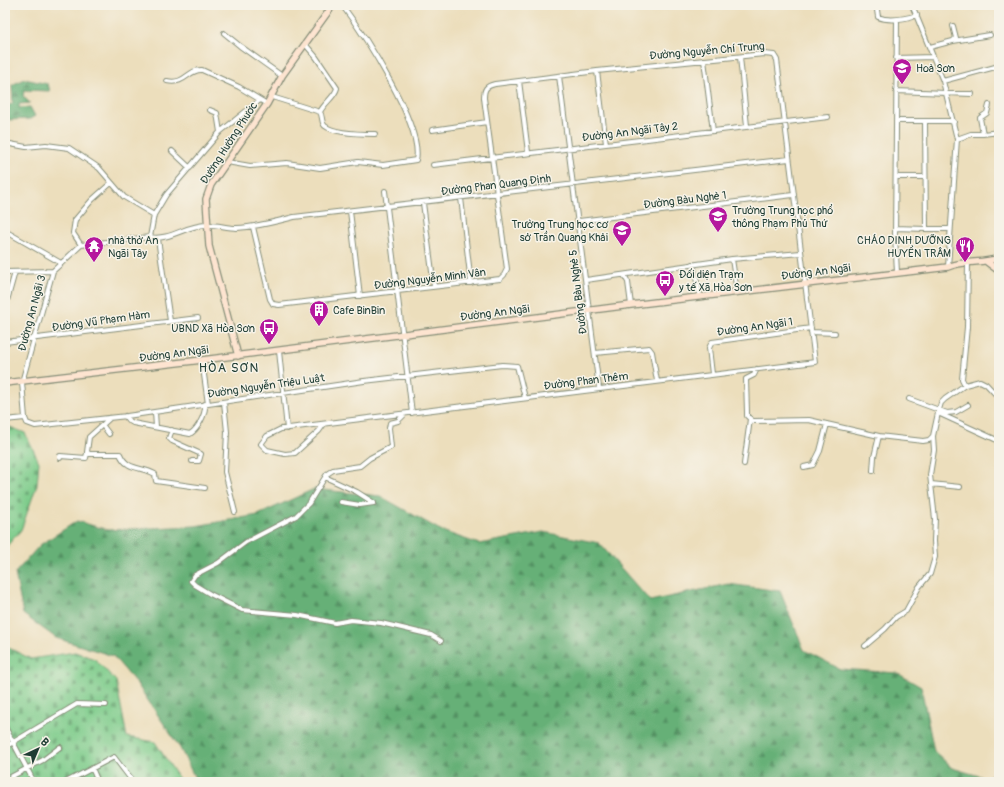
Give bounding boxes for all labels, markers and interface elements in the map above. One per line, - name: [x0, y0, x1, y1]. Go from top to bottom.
- street label: Đường Nguyễn Chí Trung: [649, 38, 766, 63]
- school or university icon: Hoà Sơn: [891, 57, 913, 85]
- place label: Hoà Sơn: [916, 62, 955, 75]
- street label: Đường Hưởng Phước: [198, 99, 261, 186]
- street label: Đường An Ngãi Tây 2: [581, 120, 679, 144]
- street label: Đường Phan Quang Định: [440, 172, 552, 198]
- street label: Đường Bàu Nghè 1: [643, 188, 727, 212]
- place label: Trường Trung học phổ thông Phạm Phú Thứ: [731, 204, 833, 230]
- school or university icon: Trường Trung học phổ thông Phạm Phú Thứ: [707, 205, 729, 233]
- place label: Trường Trung học cơ sở Trần Quang Khải: [512, 218, 609, 244]
- school or university icon: Trường Trung học cơ sở Trần Quang Khải: [611, 219, 633, 247]
- place label: nhà thờ An Ngãi Tây: [108, 234, 158, 260]
- place label: CHÁO DINH DƯỠNG HUYỀN TRÂM: [857, 234, 951, 260]
- temple icon: nhà thờ An Ngãi Tây: [83, 235, 105, 263]
- restaurant icon: CHÁO DINH DƯỠNG HUYỀN TRÂM: [954, 235, 976, 263]
- street label: Đường Bàu Nghè 5: [566, 249, 590, 335]
- street label: Đường An Ngãi: [781, 261, 851, 283]
- street label: Đường Nguyễn Minh Vân: [373, 265, 487, 292]
- place label: Đối diện Trạm y tế Xã Hòa Sơn: [678, 268, 752, 294]
- bus stop icon: Đối diện Trạm y tế Xã Hòa Sơn: [654, 269, 676, 297]
- street label: Đường An Ngãi 3: [16, 273, 48, 353]
- building icon: Cafe BinBin: [308, 299, 330, 327]
- street label: Đường An Ngãi: [460, 302, 530, 324]
- place label: Cafe BinBin: [333, 304, 385, 317]
- street label: Đường Vũ Phạm Hàm: [51, 308, 151, 334]
- street label: Đường An Ngãi 1: [716, 315, 794, 339]
- bus stop icon: UBND Xã Hòa Sơn: [258, 317, 280, 345]
- place label: UBND Xã Hòa Sơn: [171, 322, 255, 335]
- street label: Đường An Ngãi: [139, 343, 209, 365]
- district label: HÒA SƠN: [199, 360, 259, 376]
- street label: Đường Phan Thêm: [543, 369, 629, 393]
- street label: Đường Nguyễn Triệu Luật: [206, 370, 326, 401]
- north arrow: [18, 729, 58, 769]
- text: B: [38, 735, 51, 749]

